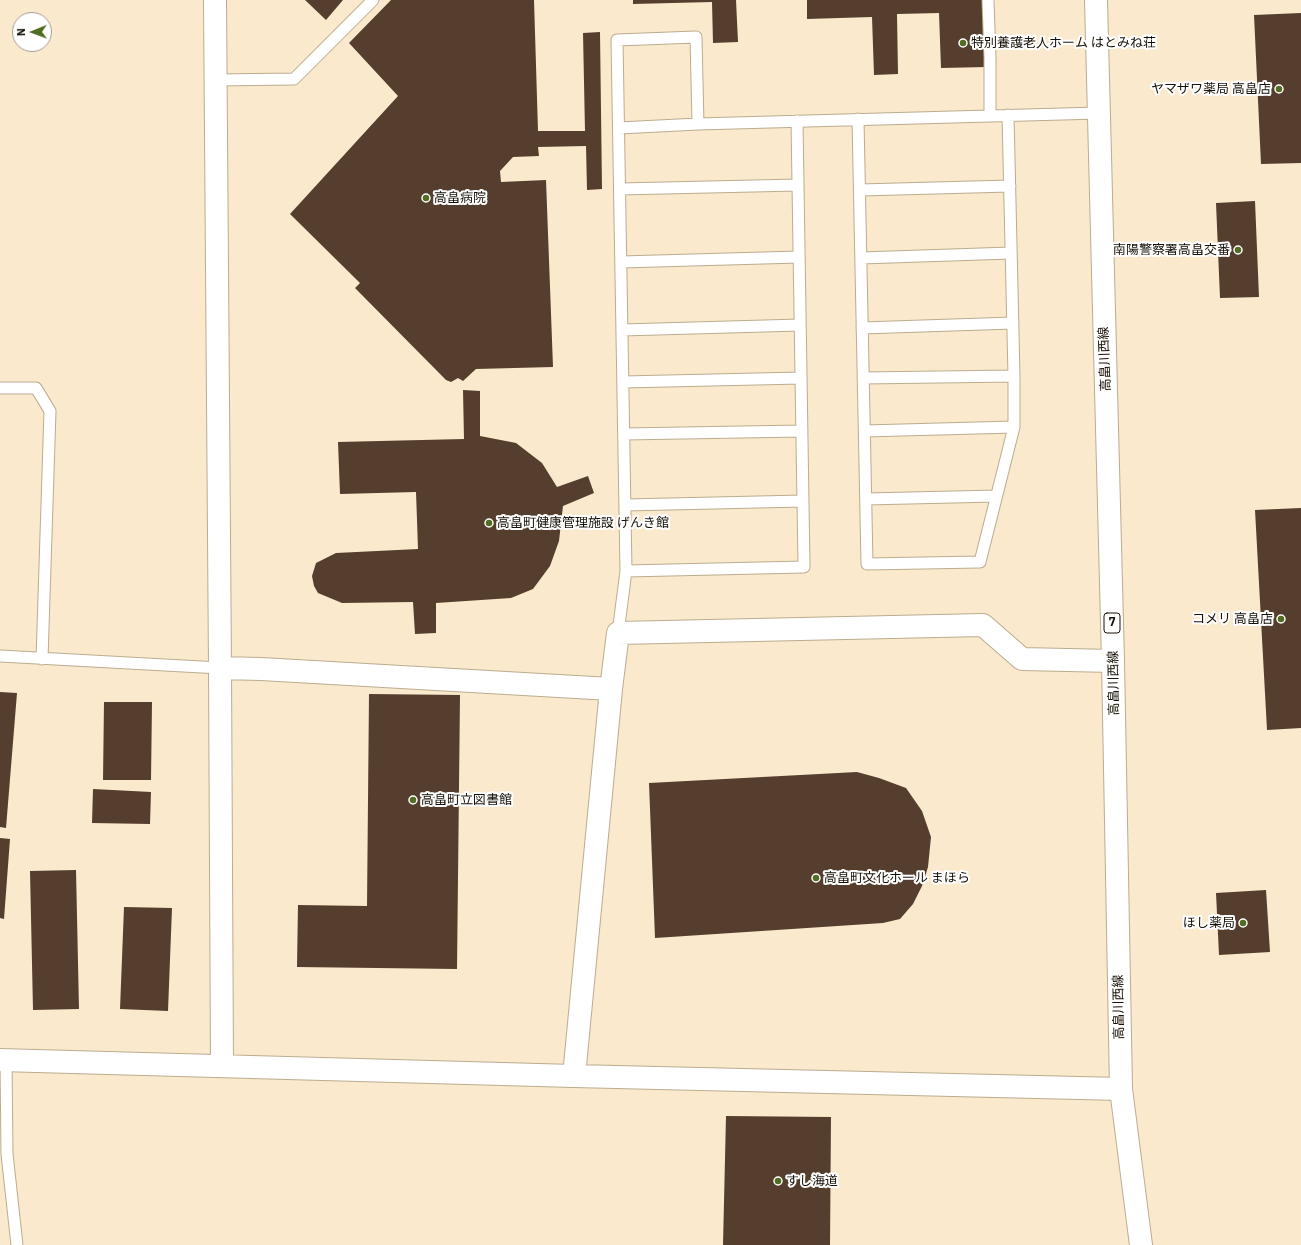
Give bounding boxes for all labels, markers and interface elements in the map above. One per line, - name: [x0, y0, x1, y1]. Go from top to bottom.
- north arrow: [12, 12, 52, 52]
- text: N: [14, 28, 28, 36]
- place label: 特別養護老人ホーム はとみね荘: [971, 35, 1156, 51]
- marker: 特別養護老人ホーム はとみね荘: [958, 38, 968, 48]
- place label: ヤマザワ薬局 高畠店: [1151, 81, 1271, 97]
- marker: ヤマザワ薬局 高畠店: [1274, 84, 1284, 94]
- place label: 高畠病院: [434, 190, 486, 206]
- marker: 高畠病院: [421, 193, 431, 203]
- place label: 南陽警察署高畠交番: [1113, 242, 1230, 258]
- marker: 南陽警察署高畠交番: [1233, 245, 1243, 255]
- street label: 高畠川西線: [1096, 326, 1114, 392]
- place label: 高畠町健康管理施設 げんき館: [497, 515, 669, 531]
- marker: 高畠町健康管理施設 げんき館: [484, 518, 494, 528]
- place label: コメリ 高畠店: [1192, 611, 1273, 627]
- road number: 7: [1104, 613, 1120, 633]
- marker: コメリ 高畠店: [1276, 614, 1286, 624]
- street label: 高畠川西線: [1106, 650, 1122, 716]
- place label: 高畠町立図書館: [421, 792, 512, 808]
- marker: 高畠町立図書館: [408, 795, 418, 805]
- place label: 高畠町文化ホール まほら: [824, 870, 970, 886]
- marker: 高畠町文化ホール まほら: [811, 873, 821, 883]
- place label: ほし薬局: [1183, 915, 1235, 931]
- marker: ほし薬局: [1238, 918, 1248, 928]
- street label: 高畠川西線: [1111, 974, 1127, 1040]
- place label: すし海道: [786, 1173, 838, 1189]
- marker: すし海道: [773, 1176, 783, 1186]

